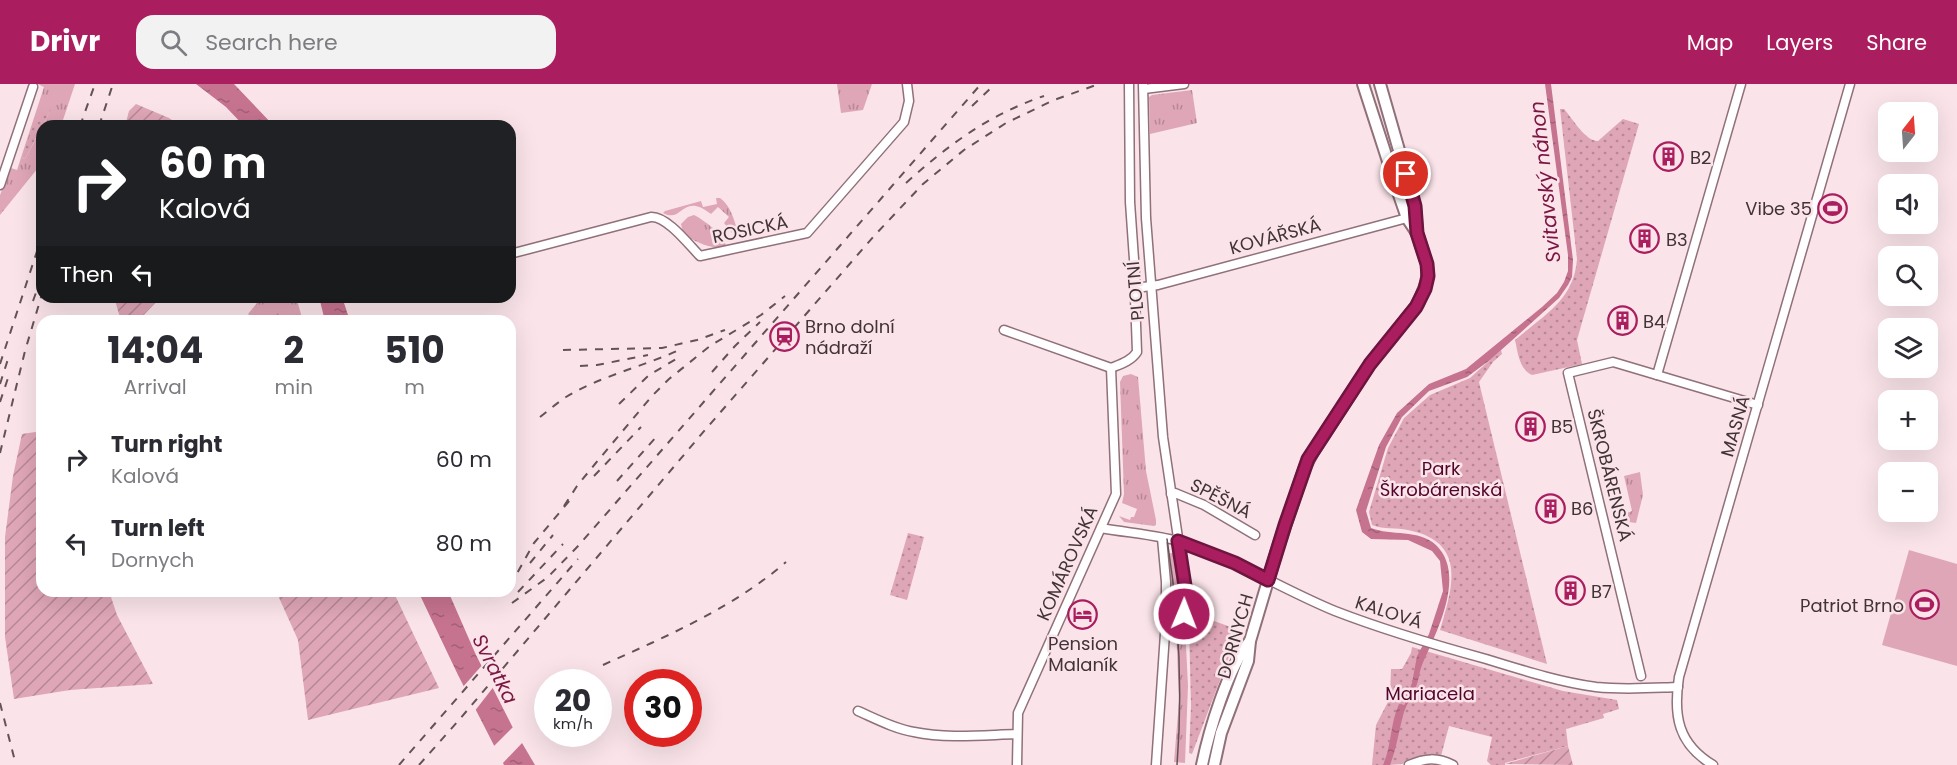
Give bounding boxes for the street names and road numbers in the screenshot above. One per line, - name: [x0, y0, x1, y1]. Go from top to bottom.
- street label: ROSICKÁ: [710, 209, 790, 249]
- street label: KOVÁŘSKÁ: [1227, 212, 1323, 260]
- street label: PLOTNÍ: [1120, 260, 1150, 322]
- street label: MASNÁ: [1714, 392, 1756, 460]
- street label: ŠKROBÁRENSKÁ: [1581, 406, 1639, 544]
- street label: SPĚŠNÁ: [1186, 472, 1256, 524]
- street label: KOMÁROVSKÁ: [1031, 502, 1103, 624]
- street label: KALOVÁ: [1352, 589, 1426, 635]
- street label: DORNYCH: [1211, 591, 1259, 681]

